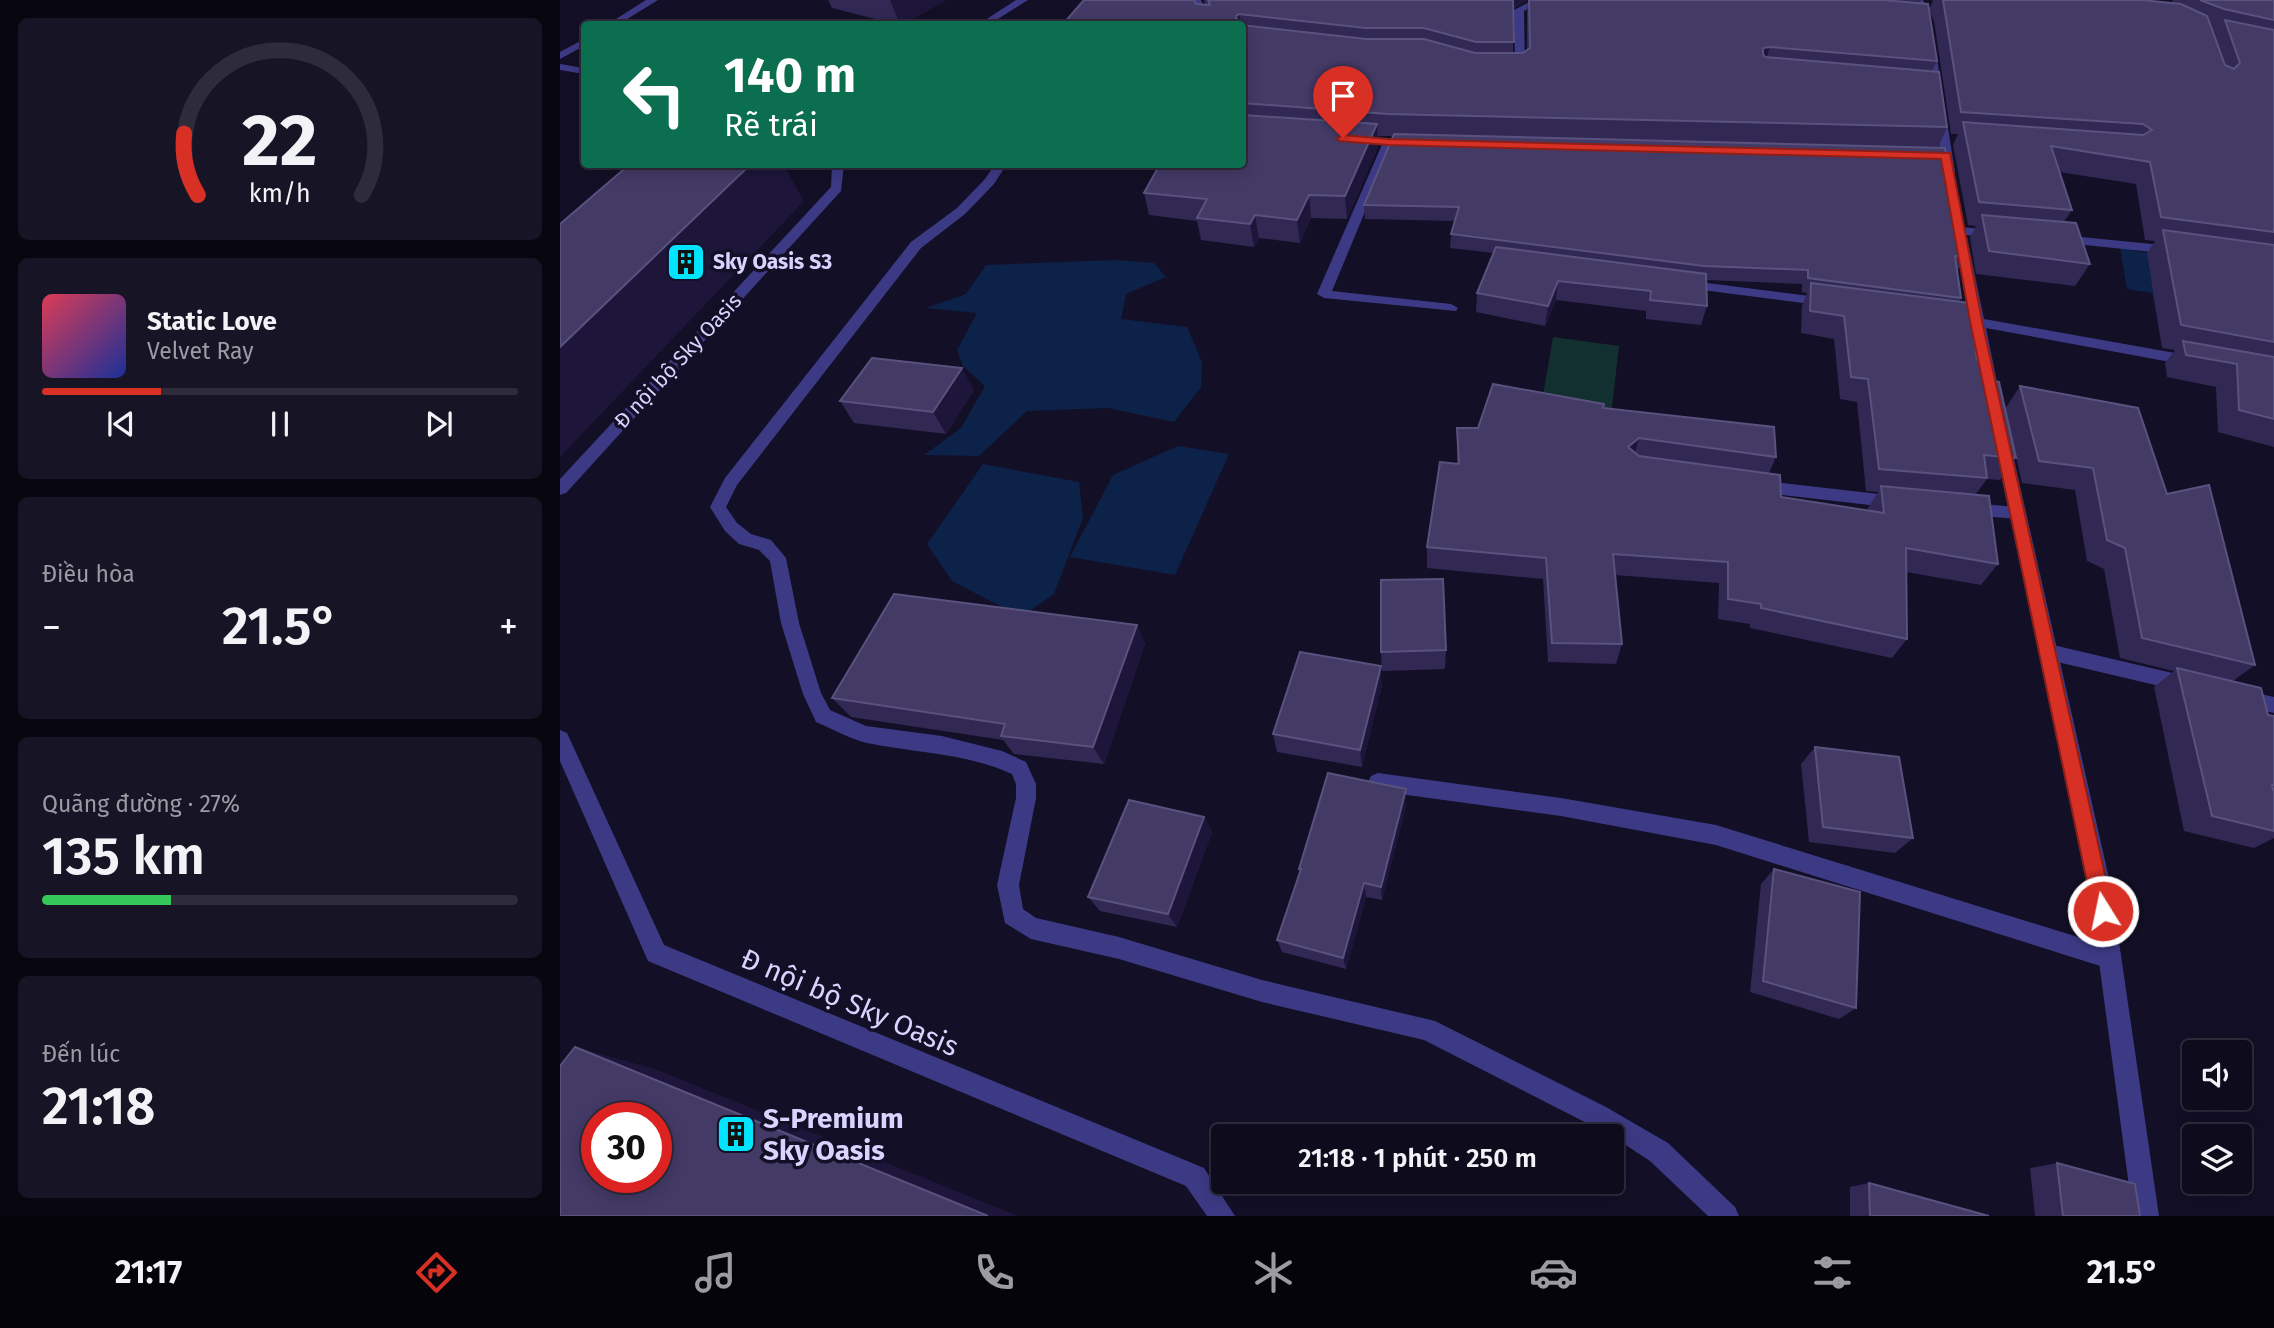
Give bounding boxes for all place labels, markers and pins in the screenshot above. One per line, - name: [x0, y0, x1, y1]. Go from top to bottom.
- pin: [1313, 66, 1373, 138]
- building icon: Sky Oasis S3: [665, 241, 707, 283]
- place label: Sky Oasis S3: [713, 249, 832, 275]
- place label: S-Premium Sky Oasis: [763, 1102, 904, 1167]
- building icon: S-Premium Sky Oasis: [715, 1113, 757, 1155]

